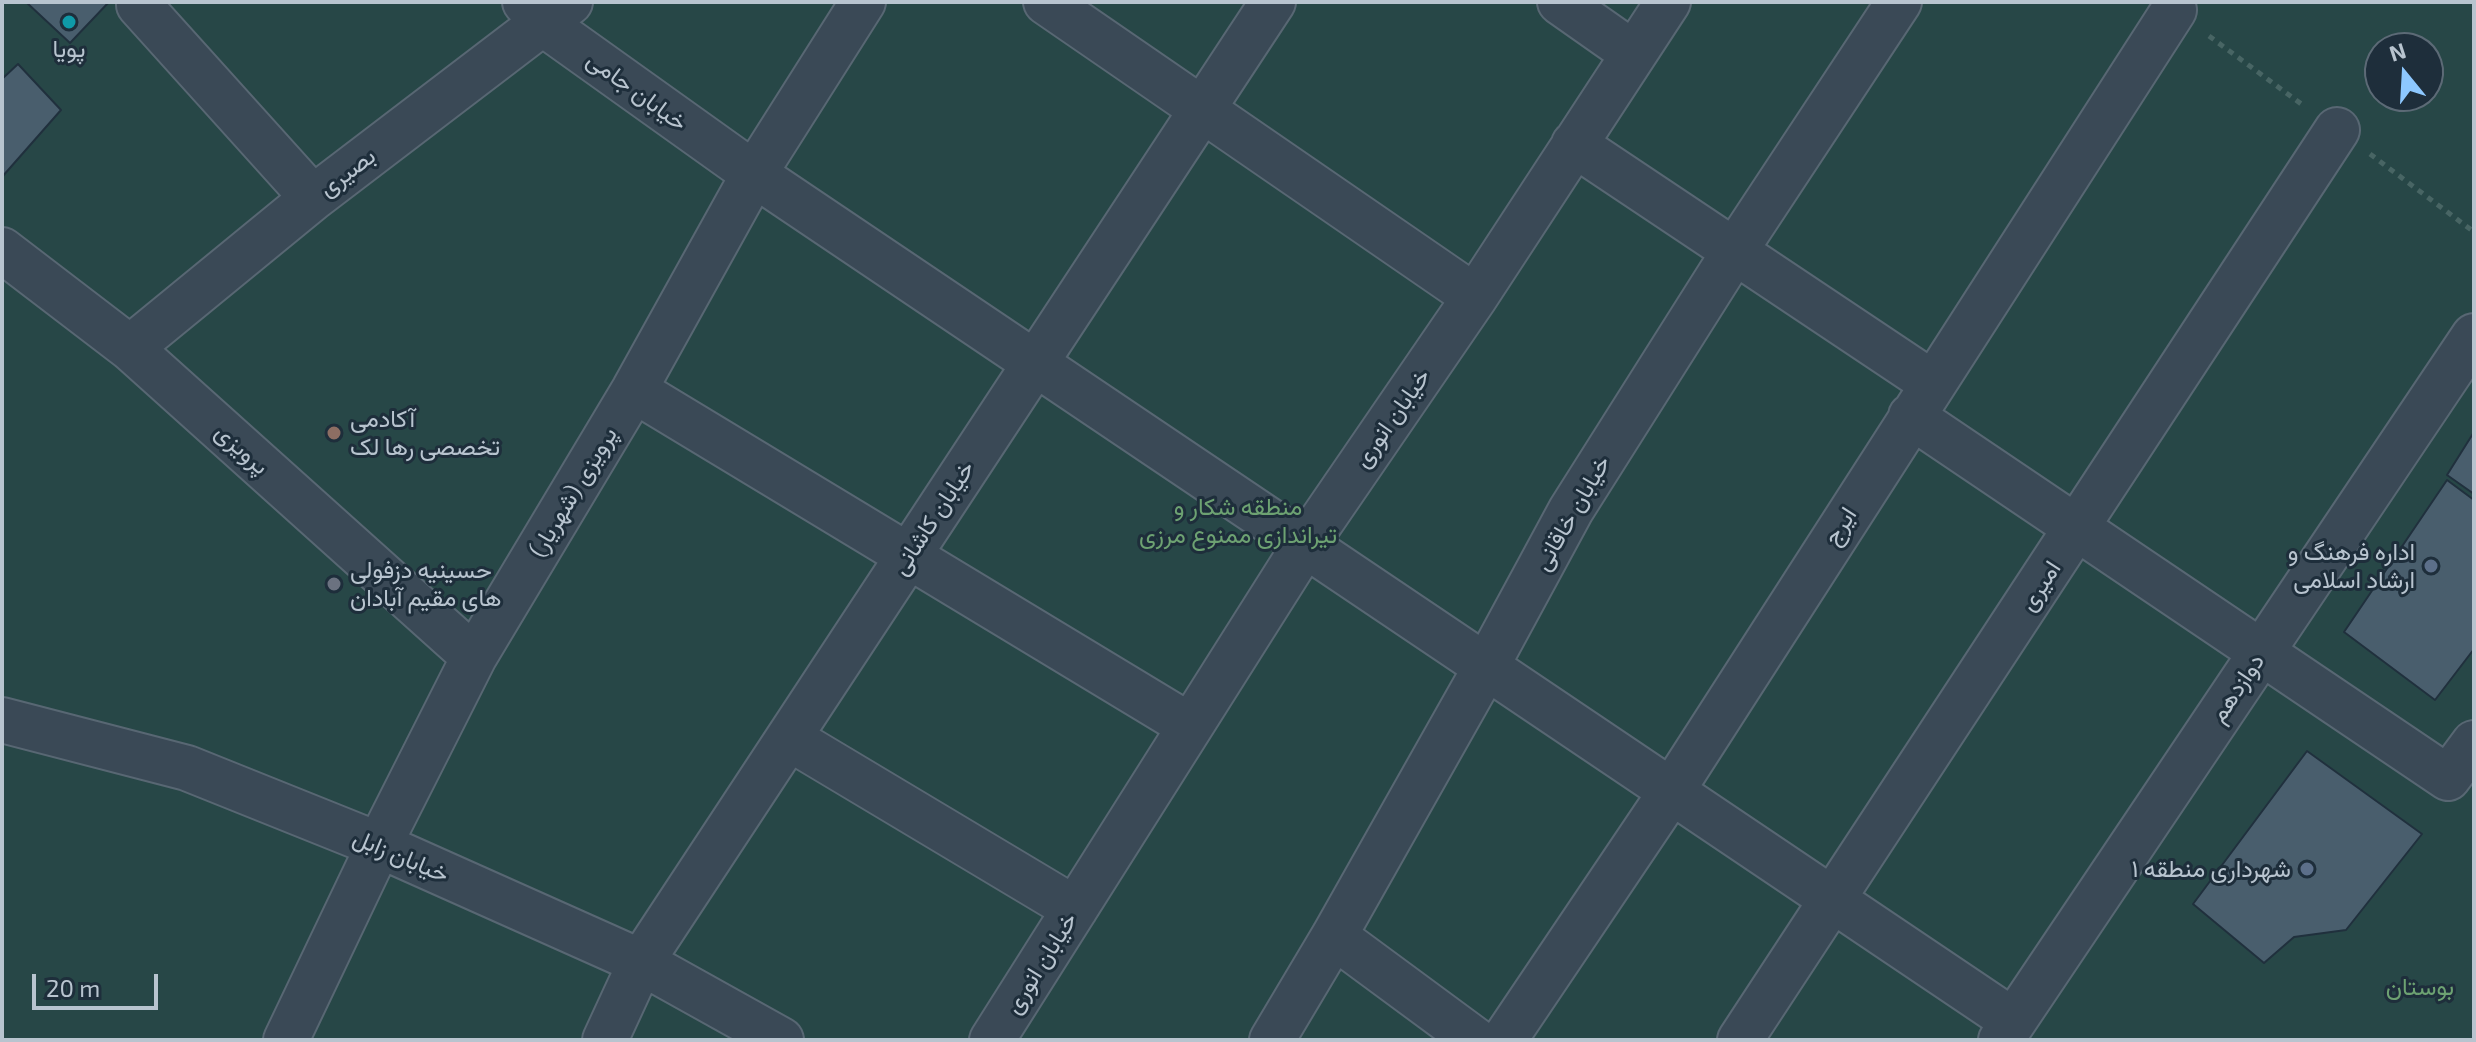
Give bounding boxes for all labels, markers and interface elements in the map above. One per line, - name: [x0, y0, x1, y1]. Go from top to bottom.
- marker: پویا: [60, 13, 78, 31]
- north arrow: [2364, 32, 2444, 112]
- place label: پویا: [52, 35, 86, 63]
- text: N: [2386, 36, 2409, 66]
- street label: خیابان جامی: [581, 45, 693, 137]
- street label: بصیری: [313, 141, 381, 203]
- street label: خیابان انوری: [1347, 363, 1437, 473]
- place label: آکادمی تخصصی رها لک: [350, 405, 500, 461]
- street label: پرویزی: [209, 417, 275, 481]
- street label: پرویزی (شهریار): [523, 422, 623, 562]
- marker: آکادمی تخصصی رها لک: [325, 424, 343, 442]
- street label: خیابان خاقانی: [1528, 450, 1616, 576]
- street label: خیابان کاشانی: [885, 455, 981, 581]
- park label: منطقه شکار و تیراندازی ممنوع مرزی: [1139, 493, 1337, 549]
- street label: ایرج: [1817, 502, 1863, 550]
- place label: اداره فرهنگ و ارشاد اسلامی: [2288, 538, 2415, 594]
- street label: امیری: [2013, 555, 2067, 617]
- place label: حسینیه دزفولی های مقیم آبادان: [350, 556, 501, 612]
- marker: اداره فرهنگ و ارشاد اسلامی: [2422, 557, 2440, 575]
- marker: حسینیه دزفولی های مقیم آبادان: [325, 575, 343, 593]
- street label: دوازدهم: [2203, 648, 2271, 728]
- street label: خیابان زابل: [349, 823, 453, 889]
- place label: شهرداری منطقه ۱: [2131, 855, 2291, 883]
- marker: شهرداری منطقه ۱: [2298, 860, 2316, 878]
- street label: خیابان انوری: [999, 907, 1083, 1019]
- scale bar: [36, 958, 162, 1008]
- text: 20 m: [46, 973, 100, 1002]
- park label: بوستان: [2386, 973, 2454, 1001]

